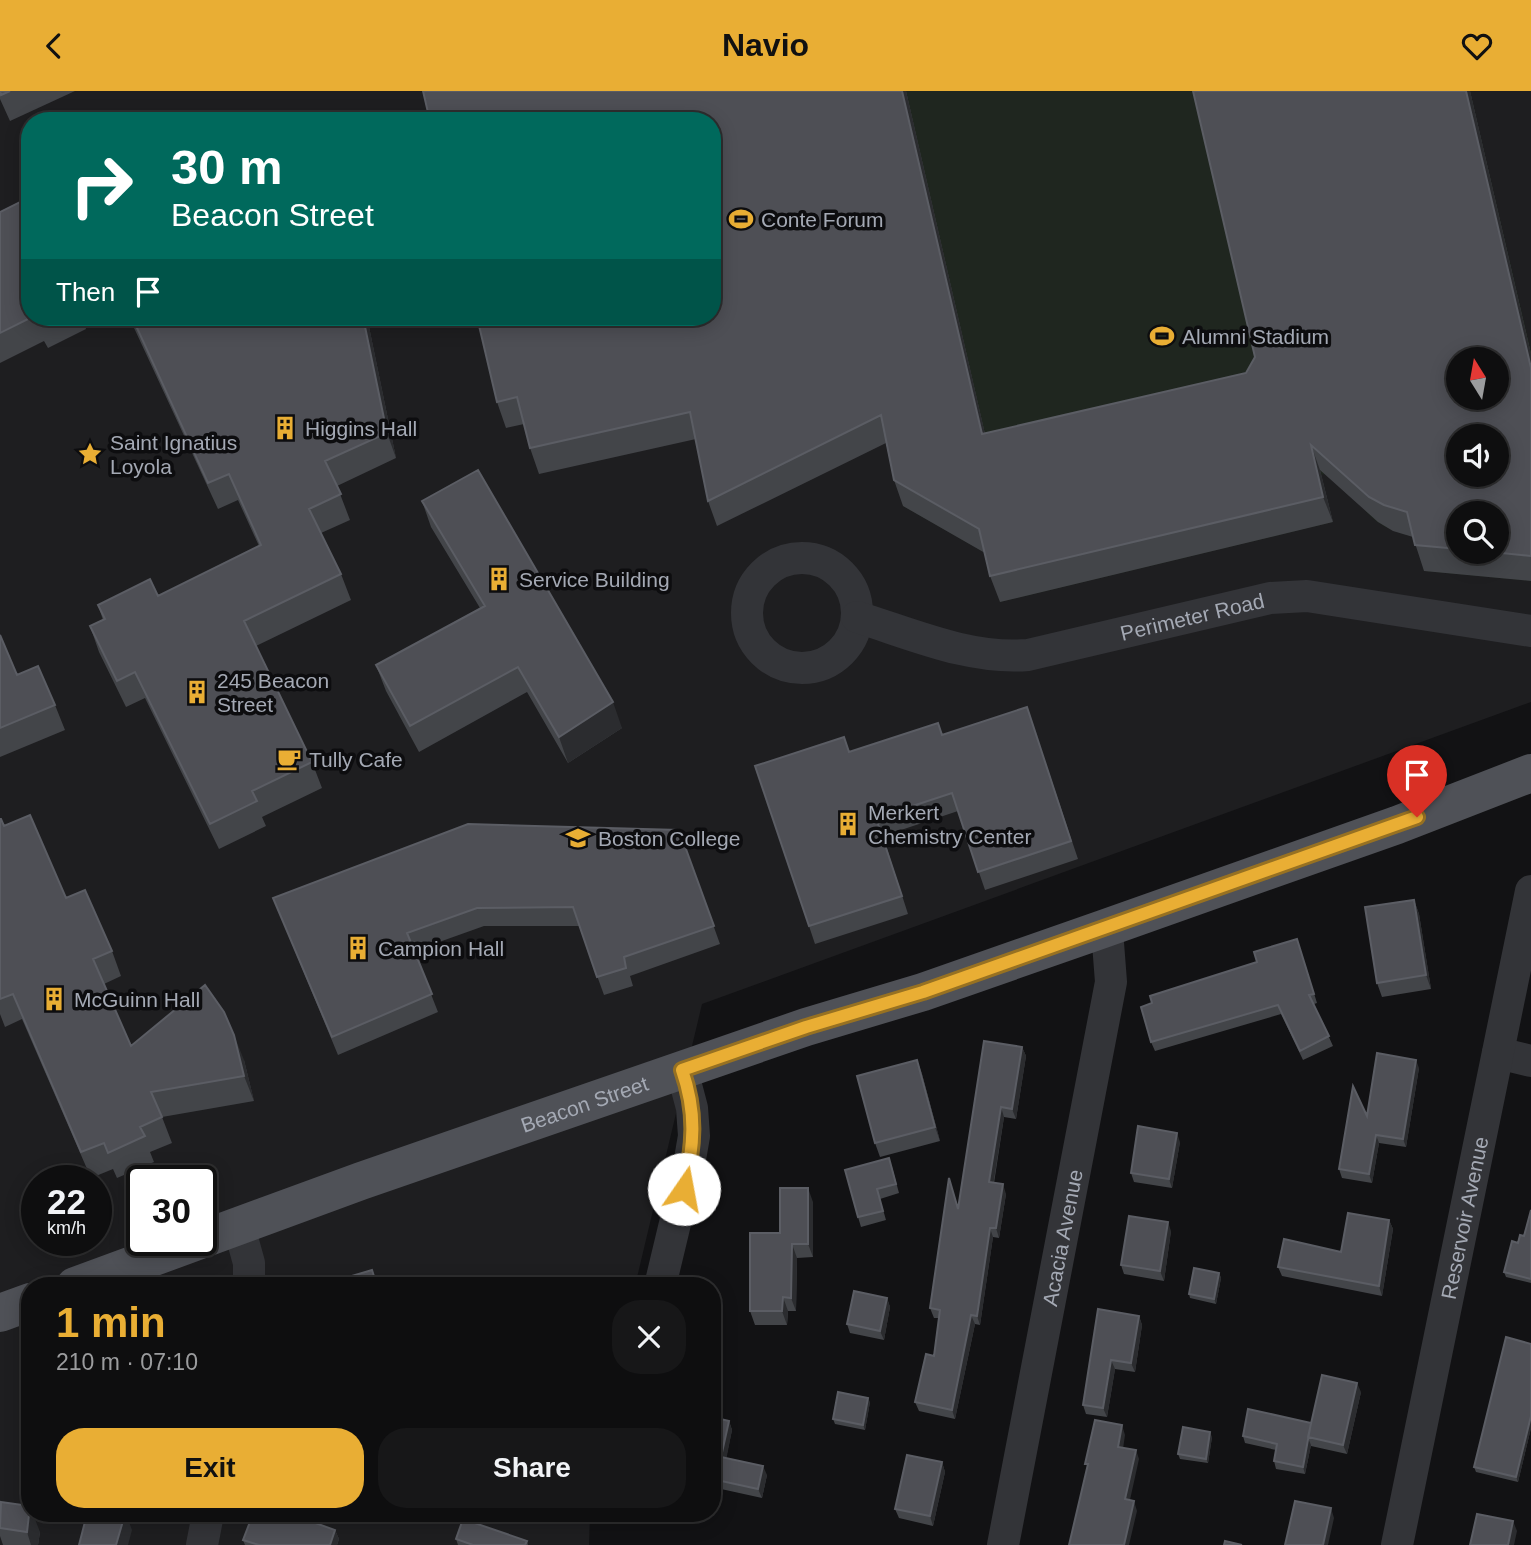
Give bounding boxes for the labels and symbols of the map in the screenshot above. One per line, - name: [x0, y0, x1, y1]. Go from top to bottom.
- sports icon: Conte Forum: [727, 205, 755, 233]
- place label: Conte Forum: [761, 208, 884, 231]
- sports icon: Alumni Stadium: [1148, 322, 1176, 350]
- place label: Alumni Stadium: [1182, 325, 1329, 348]
- north arrow: [1446, 347, 1508, 409]
- building icon: Higgins Hall: [271, 414, 299, 442]
- place label: Higgins Hall: [305, 417, 417, 440]
- place label: Saint Ignatius Loyola: [110, 431, 237, 478]
- place icon: Saint Ignatius Loyola: [76, 440, 104, 468]
- building icon: Service Building: [485, 565, 513, 593]
- place label: Service Building: [519, 568, 670, 591]
- street label: Perimeter Road: [1118, 588, 1266, 644]
- place label: 245 Beacon Street: [217, 669, 329, 716]
- building icon: 245 Beacon Street: [183, 678, 211, 706]
- cafe icon: Tully Cafe: [275, 745, 303, 773]
- pin: [1387, 745, 1447, 817]
- place label: Tully Cafe: [309, 748, 403, 771]
- place label: Merkert Chemistry Center: [868, 801, 1031, 848]
- building icon: Merkert Chemistry Center: [834, 810, 862, 838]
- school or university icon: Boston College: [564, 824, 592, 852]
- place label: Boston College: [598, 827, 740, 850]
- building icon: Campion Hall: [344, 934, 372, 962]
- place label: Campion Hall: [378, 937, 504, 960]
- building icon: McGuinn Hall: [40, 985, 68, 1013]
- place label: McGuinn Hall: [74, 988, 200, 1011]
- street label: Beacon Street: [518, 1071, 651, 1136]
- street label: Reservoir Avenue: [1436, 1134, 1492, 1301]
- position arrow: [647, 1152, 721, 1226]
- speed limit sign: 30: [126, 1165, 217, 1256]
- street label: Acacia Avenue: [1038, 1167, 1086, 1308]

